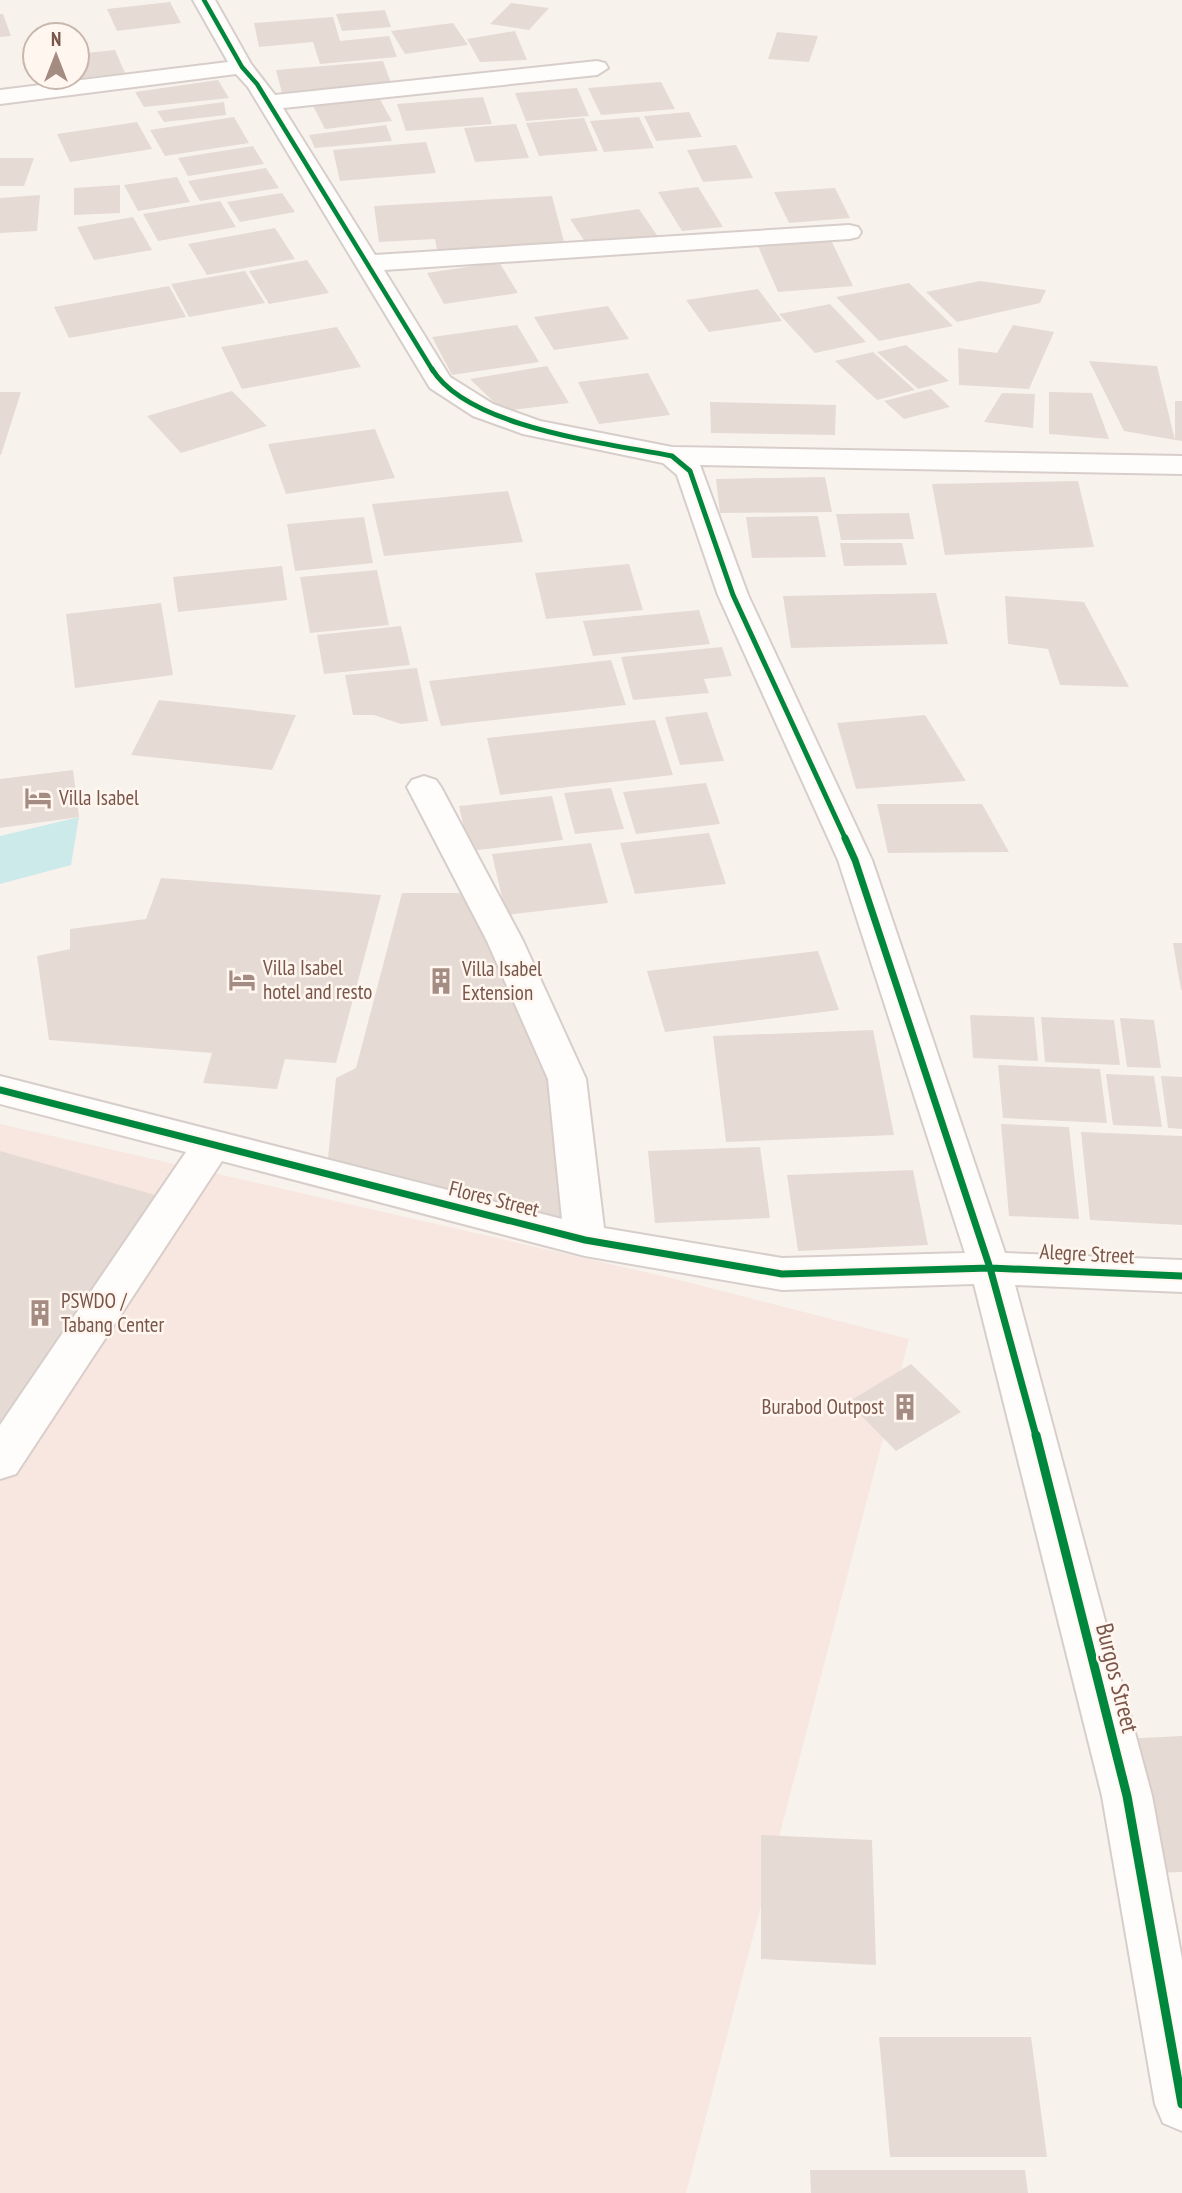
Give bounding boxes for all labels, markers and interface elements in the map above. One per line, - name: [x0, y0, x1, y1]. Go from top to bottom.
- north arrow: [21, 21, 91, 91]
- text: N: [51, 27, 61, 51]
- hotel icon: Villa Isabel: [23, 783, 53, 813]
- place label: Villa Isabel: [58, 784, 139, 811]
- place label: Villa Isabel hotel and resto: [262, 954, 372, 1005]
- place label: Villa Isabel Extension: [461, 955, 542, 1006]
- hotel icon: Villa Isabel hotel and resto: [227, 965, 257, 995]
- building icon: Villa Isabel Extension: [426, 966, 456, 996]
- street label: Flores Street: [446, 1174, 542, 1223]
- street label: Alegre Street: [1039, 1238, 1135, 1269]
- place label: PSWDO / Tabang Center: [61, 1287, 164, 1338]
- building icon: PSWDO / Tabang Center: [25, 1298, 55, 1328]
- building icon: Burabod Outpost: [890, 1392, 920, 1422]
- place label: Burabod Outpost: [762, 1393, 884, 1420]
- street label: Burgos Street: [1089, 1620, 1146, 1736]

